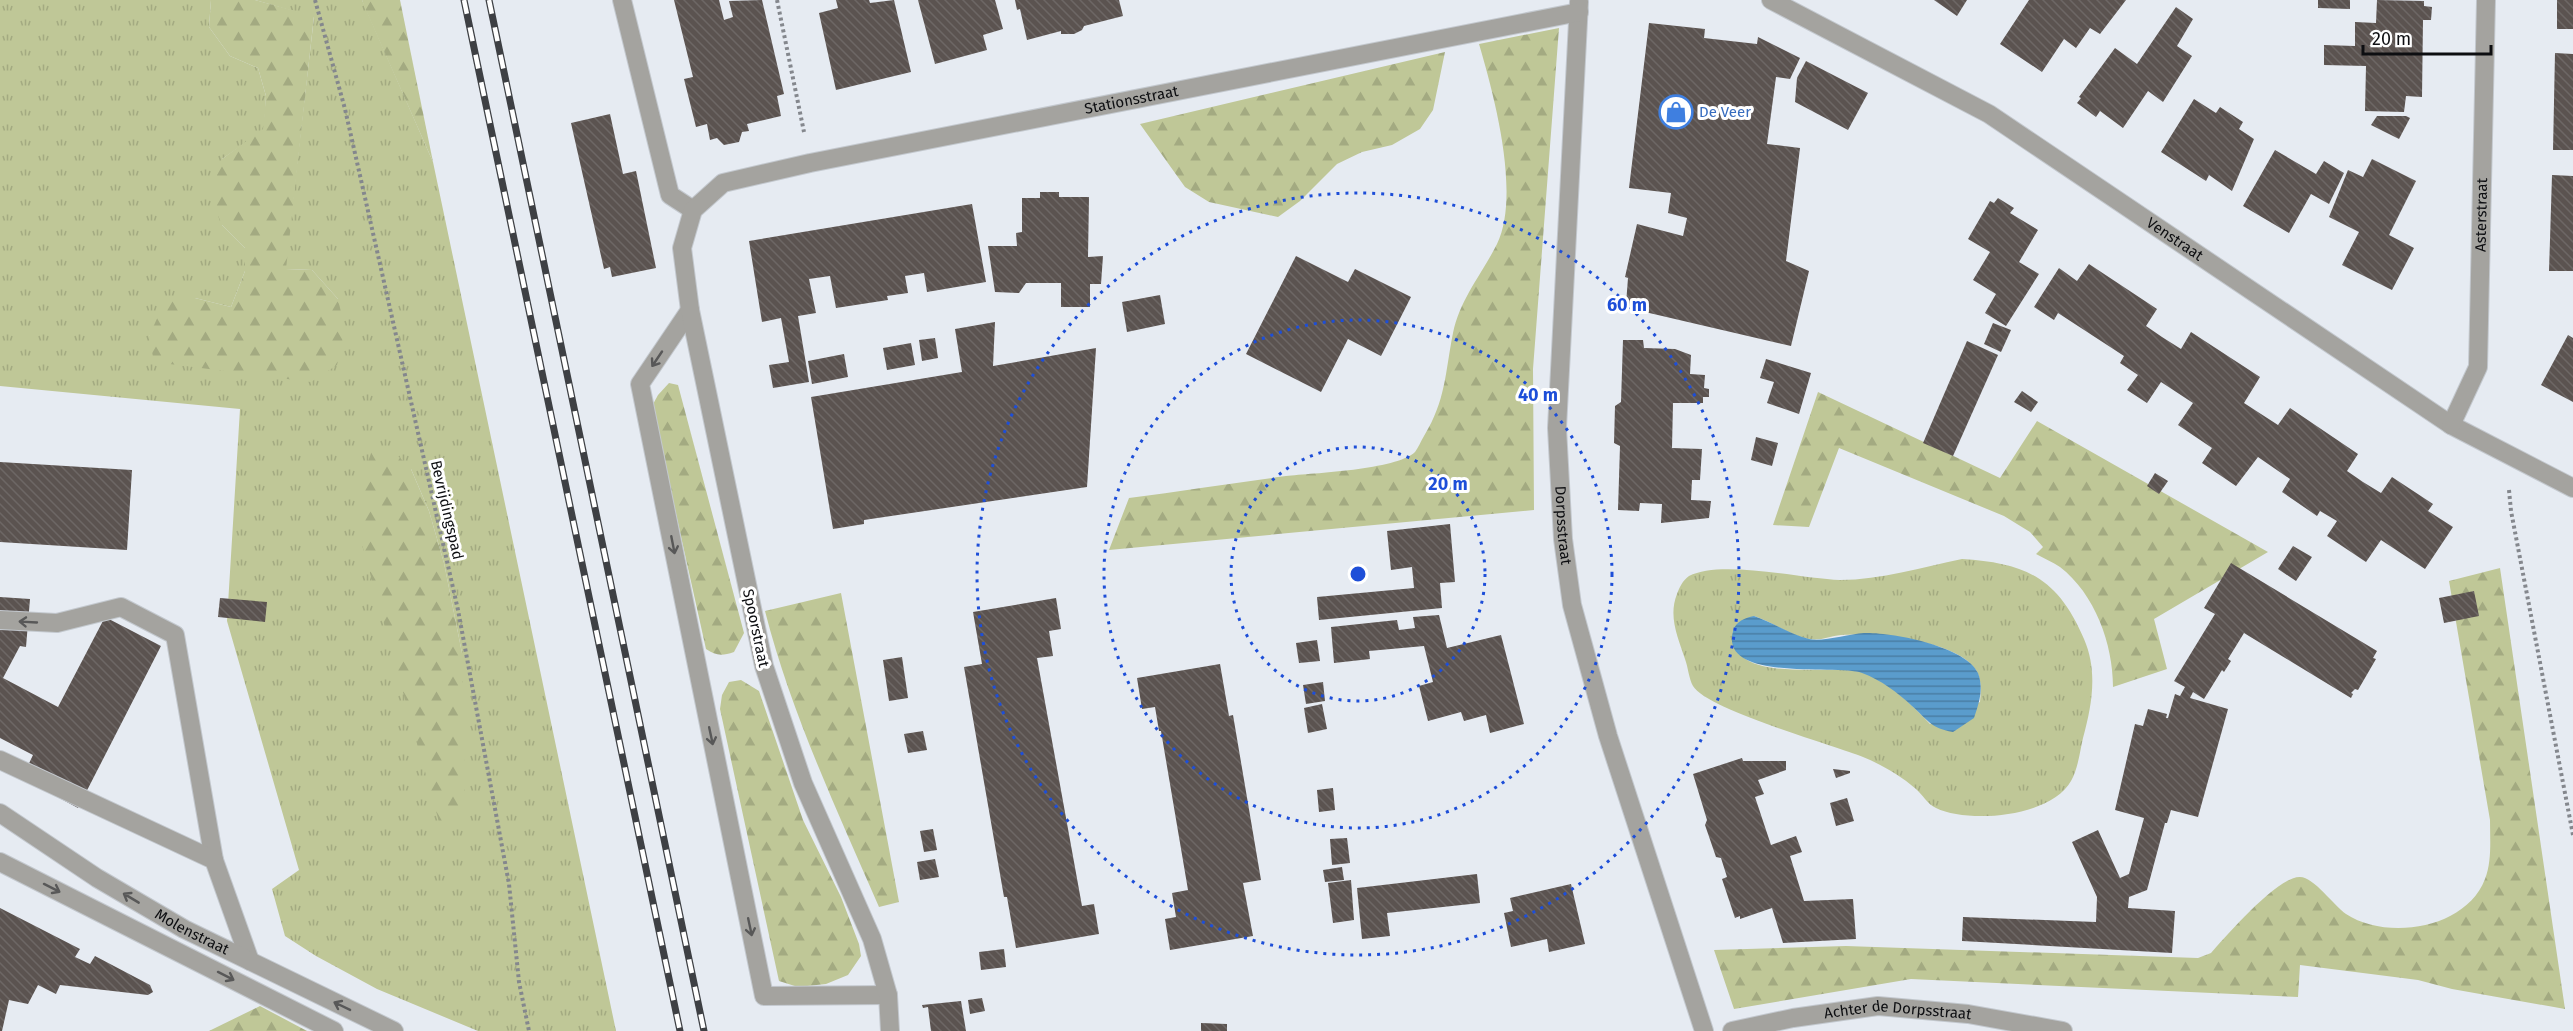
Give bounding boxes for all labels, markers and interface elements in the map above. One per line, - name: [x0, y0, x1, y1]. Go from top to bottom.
- scale bar: [2363, 18, 2490, 56]
- text: 20 m: [2372, 28, 2411, 50]
- street label: Stationsstraat: [1083, 82, 1180, 118]
- shop icon: De Veer: [1658, 94, 1694, 130]
- place label: De Veer: [1699, 103, 1751, 121]
- street label: Asterstraat: [2472, 177, 2491, 252]
- street label: Venstraat: [2143, 214, 2207, 265]
- text: 60 m: [1607, 294, 1647, 316]
- one-way arrow: [651, 350, 664, 367]
- text: 40 m: [1518, 384, 1558, 406]
- street label: Bevrijdingspad: [427, 459, 467, 561]
- text: 20 m: [1428, 473, 1468, 495]
- street label: Dorpsstraat: [1551, 485, 1576, 567]
- one-way arrow: [668, 535, 679, 555]
- centre of rings: [1348, 564, 1368, 584]
- street label: Spoorstraat: [739, 587, 773, 669]
- one-way arrow: [19, 616, 39, 627]
- one-way arrow: [706, 726, 717, 746]
- one-way arrow: [43, 882, 61, 894]
- one-way arrow: [123, 892, 140, 904]
- street label: Molenstraat: [152, 905, 232, 959]
- one-way arrow: [745, 917, 756, 937]
- one-way arrow: [217, 970, 235, 982]
- street label: Achter de Dorpsstraat: [1823, 997, 1974, 1024]
- one-way arrow: [333, 999, 351, 1011]

